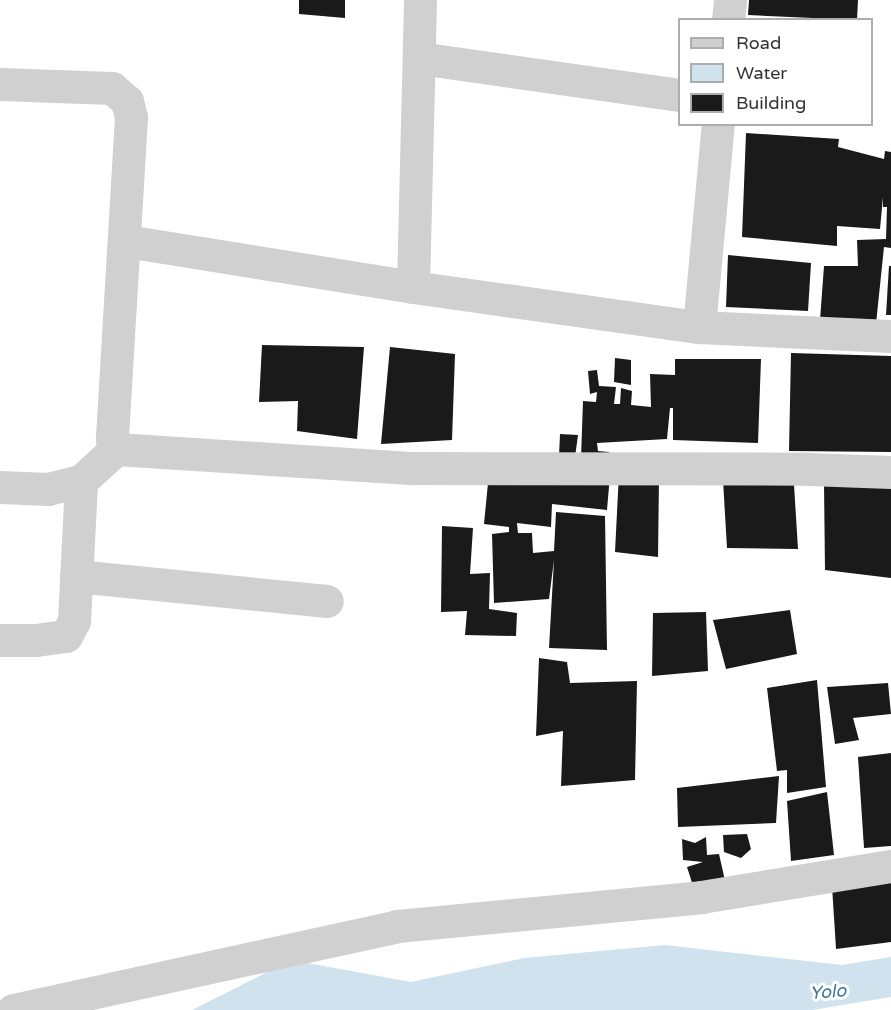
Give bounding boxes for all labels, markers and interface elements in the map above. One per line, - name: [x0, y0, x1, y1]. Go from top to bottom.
- legend: [678, 18, 873, 126]
- text: Road: [736, 32, 781, 54]
- text: Water: [736, 62, 787, 84]
- text: Building: [736, 92, 806, 114]
- water label: Yolo: [809, 980, 847, 1004]

